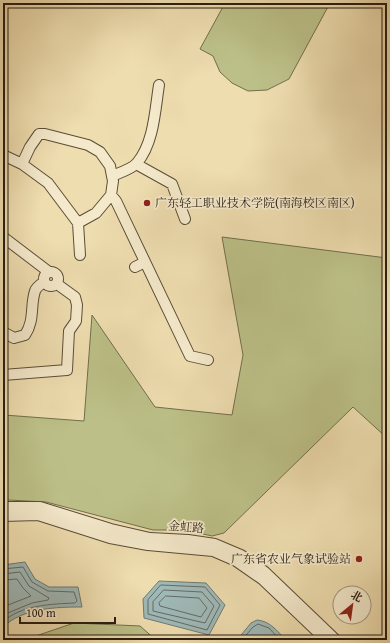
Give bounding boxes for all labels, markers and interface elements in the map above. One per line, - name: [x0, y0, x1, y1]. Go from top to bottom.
- place label: 广东轻工职业技术学院(南海校区南区): [155, 194, 355, 211]
- marker: 广东轻工职业技术学院(南海校区南区): [142, 198, 152, 208]
- street label: 金虹路: [167, 516, 205, 537]
- place label: 广东省农业气象试验站: [231, 550, 351, 567]
- marker: 广东省农业气象试验站: [354, 554, 364, 564]
- north arrow: [332, 585, 372, 625]
- text: 北: [348, 587, 366, 606]
- scale bar: [20, 599, 115, 625]
- text: 100 m: [26, 604, 56, 621]

